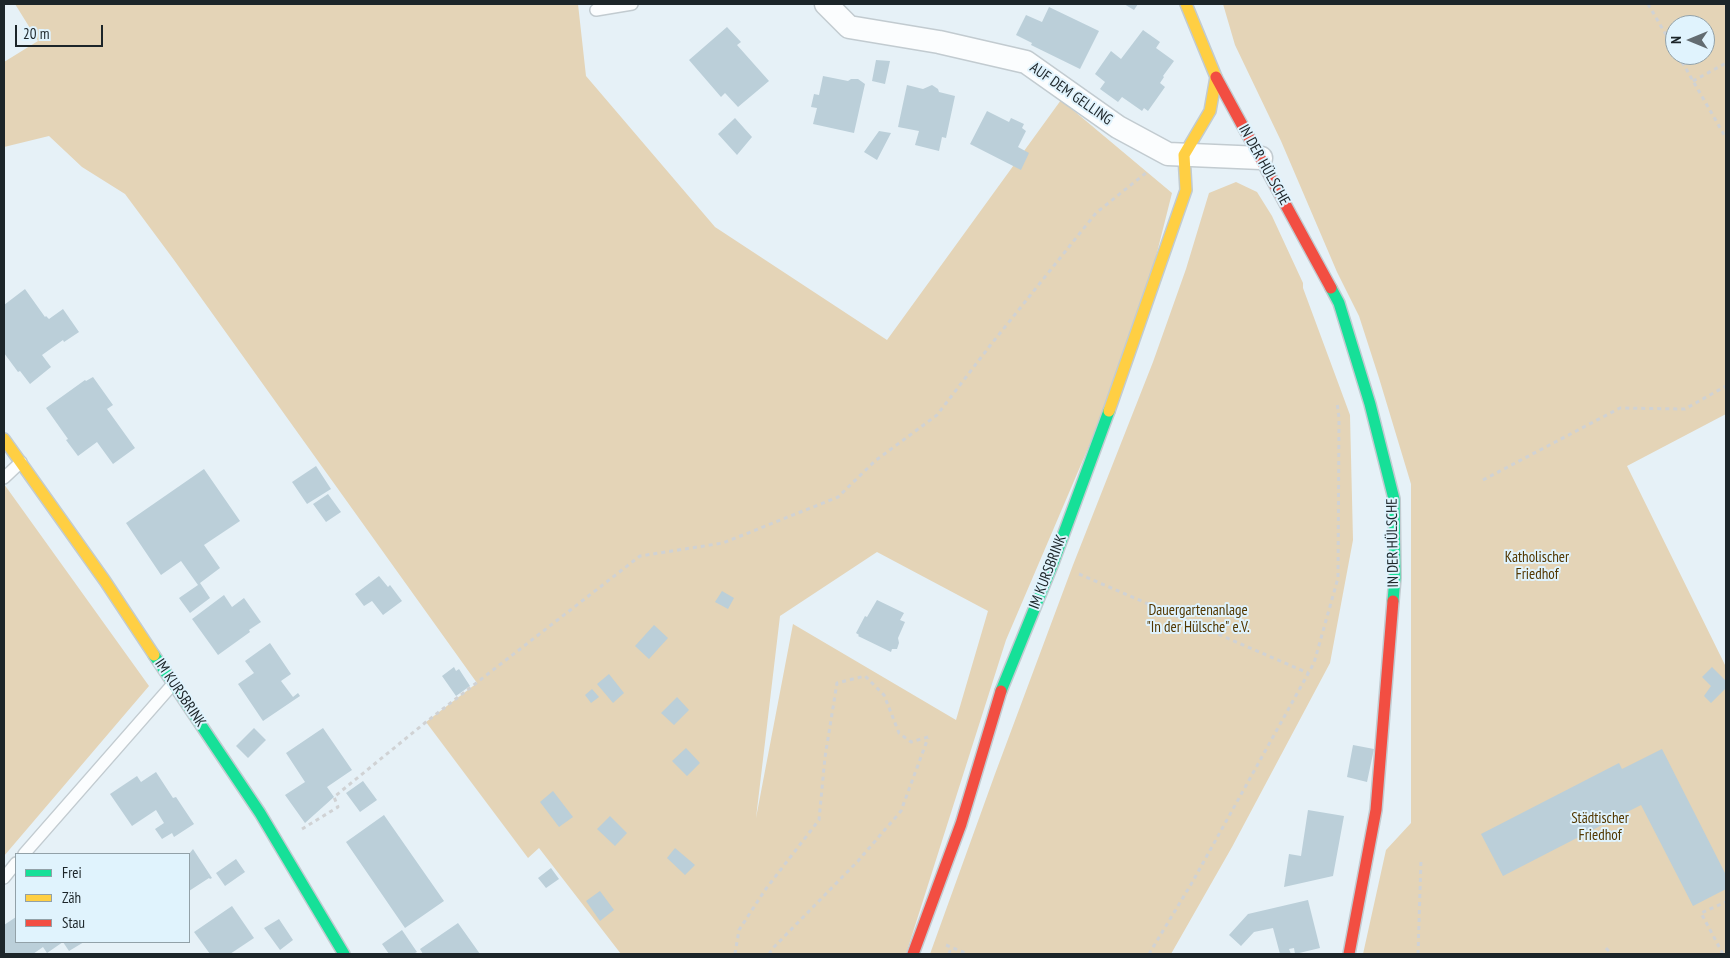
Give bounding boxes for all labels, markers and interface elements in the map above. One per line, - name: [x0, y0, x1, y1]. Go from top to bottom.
- scale bar: [18, 15, 105, 47]
- north arrow: [1665, 15, 1715, 65]
- text: 20 m: [23, 24, 49, 43]
- text: N: [1667, 36, 1685, 44]
- street label: AUF DEM GELLING: [1026, 59, 1116, 129]
- street label: IN DER HÜLSCHE: [1234, 122, 1294, 208]
- street label: IN DER HÜLSCHE: [1383, 498, 1403, 588]
- street label: IM KURSBRINK: [1026, 532, 1070, 612]
- park label: Katholischer Friedhof: [1505, 549, 1569, 584]
- park label: Dauergartenanlage "In der Hülsche" e.V.: [1146, 602, 1250, 637]
- street label: IM KURSBRINK: [151, 656, 209, 730]
- park label: Städtischer Friedhof: [1571, 810, 1629, 845]
- legend: [15, 853, 190, 943]
- text: Frei: [62, 863, 82, 882]
- text: Zäh: [62, 888, 81, 907]
- text: Stau: [62, 913, 85, 932]

